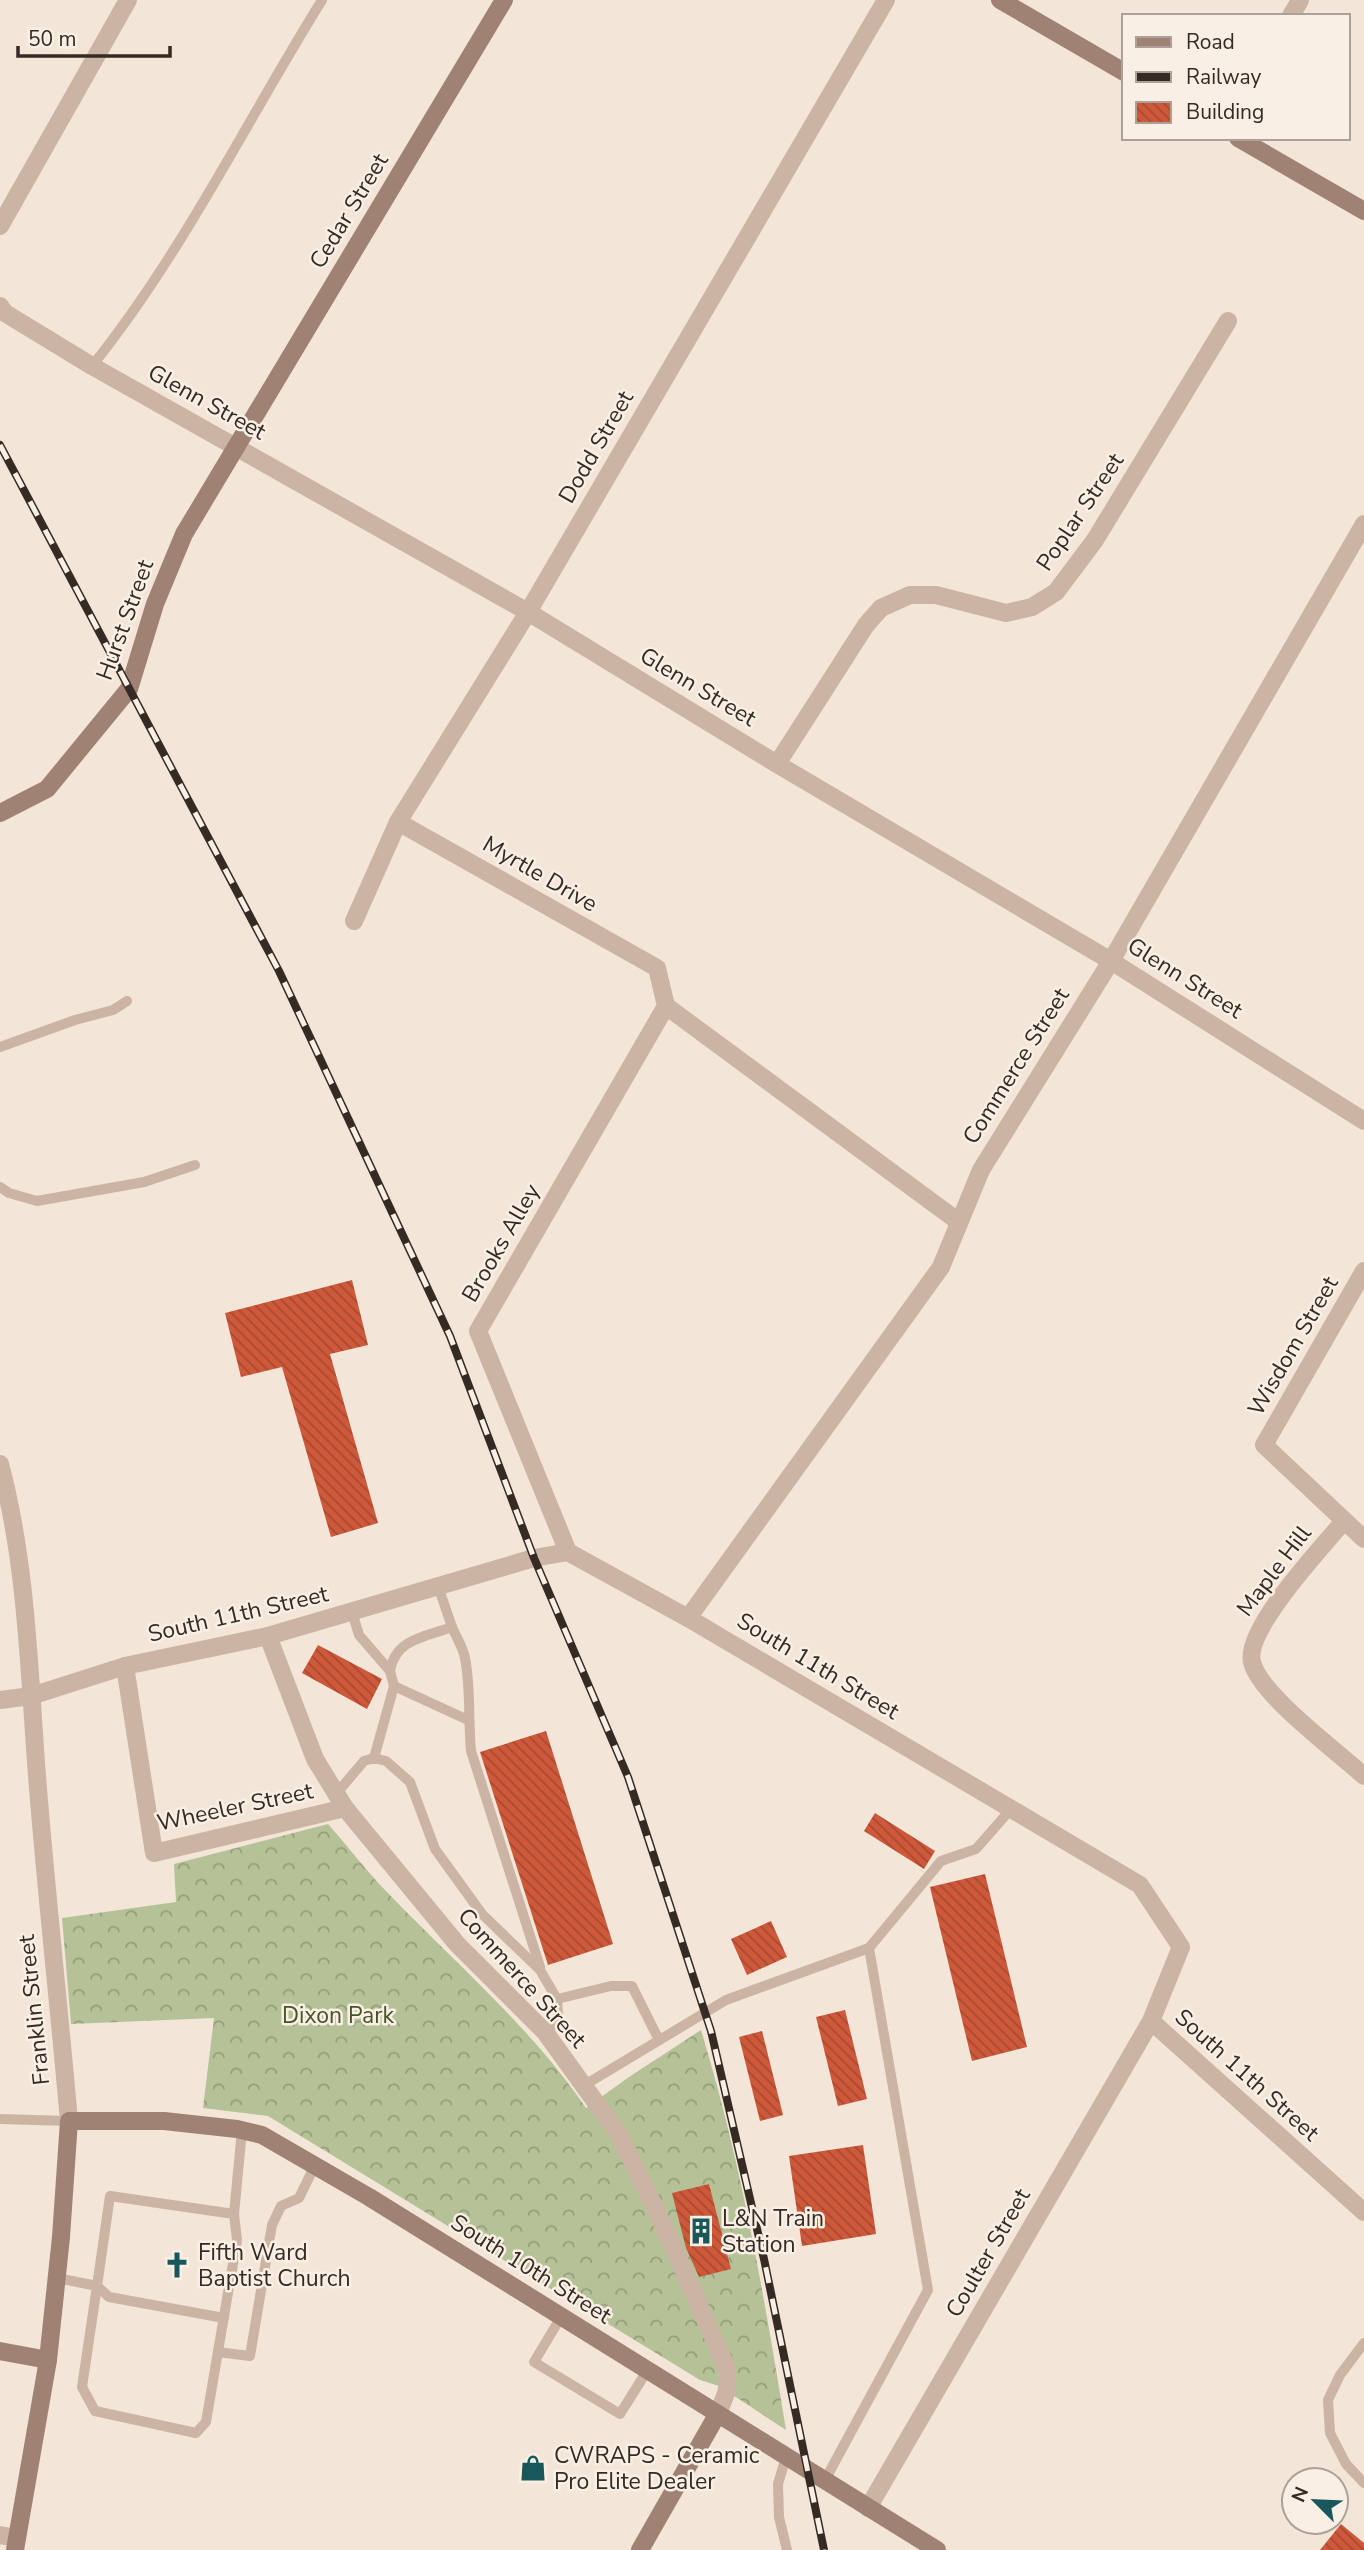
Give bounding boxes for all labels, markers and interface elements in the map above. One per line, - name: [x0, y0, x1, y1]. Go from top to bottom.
- scale bar: [18, 14, 170, 58]
- legend: [1122, 14, 1350, 140]
- text: 50 m: [28, 25, 77, 53]
- text: Road: [1186, 28, 1235, 56]
- text: Railway: [1186, 63, 1261, 91]
- text: Building: [1186, 98, 1264, 126]
- street label: Cedar Street: [302, 147, 396, 274]
- street label: Glenn Street: [142, 357, 272, 448]
- street label: Dodd Street: [551, 384, 641, 509]
- street label: Poplar Street: [1029, 446, 1131, 577]
- street label: Hurst Street: [89, 555, 161, 685]
- street label: Glenn Street: [634, 640, 763, 734]
- street label: Myrtle Drive: [477, 829, 603, 919]
- street label: Glenn Street: [1121, 930, 1249, 1026]
- street label: Commerce Street: [956, 981, 1077, 1150]
- street label: Brooks Alley: [455, 1178, 547, 1308]
- street label: Wisdom Street: [1241, 1270, 1346, 1421]
- street label: Maple Hill: [1230, 1519, 1319, 1623]
- street label: South 11th Street: [145, 1578, 332, 1650]
- street label: South 11th Street: [731, 1605, 906, 1727]
- street label: Wheeler Street: [154, 1775, 317, 1839]
- street label: Commerce Street: [451, 1901, 594, 2055]
- street label: Franklin Street: [11, 1932, 57, 2087]
- park label: Dixon Park: [282, 2000, 394, 2031]
- street label: South 11th Street: [1168, 2002, 1327, 2149]
- street label: Coulter Street: [939, 2182, 1038, 2323]
- place label: L&N Train Station: [722, 2203, 824, 2260]
- street label: South 10th Street: [445, 2207, 618, 2331]
- building icon: L&N Train Station: [686, 2216, 716, 2246]
- place label: Fifth Ward Baptist Church: [198, 2237, 351, 2294]
- church icon: Fifth Ward Baptist Church: [162, 2250, 192, 2280]
- place label: CWRAPS - Ceramic Pro Elite Dealer: [554, 2440, 760, 2497]
- shop icon: CWRAPS - Ceramic Pro Elite Dealer: [518, 2453, 548, 2483]
- north arrow: [1280, 2466, 1350, 2536]
- text: N: [1286, 2483, 1315, 2506]

